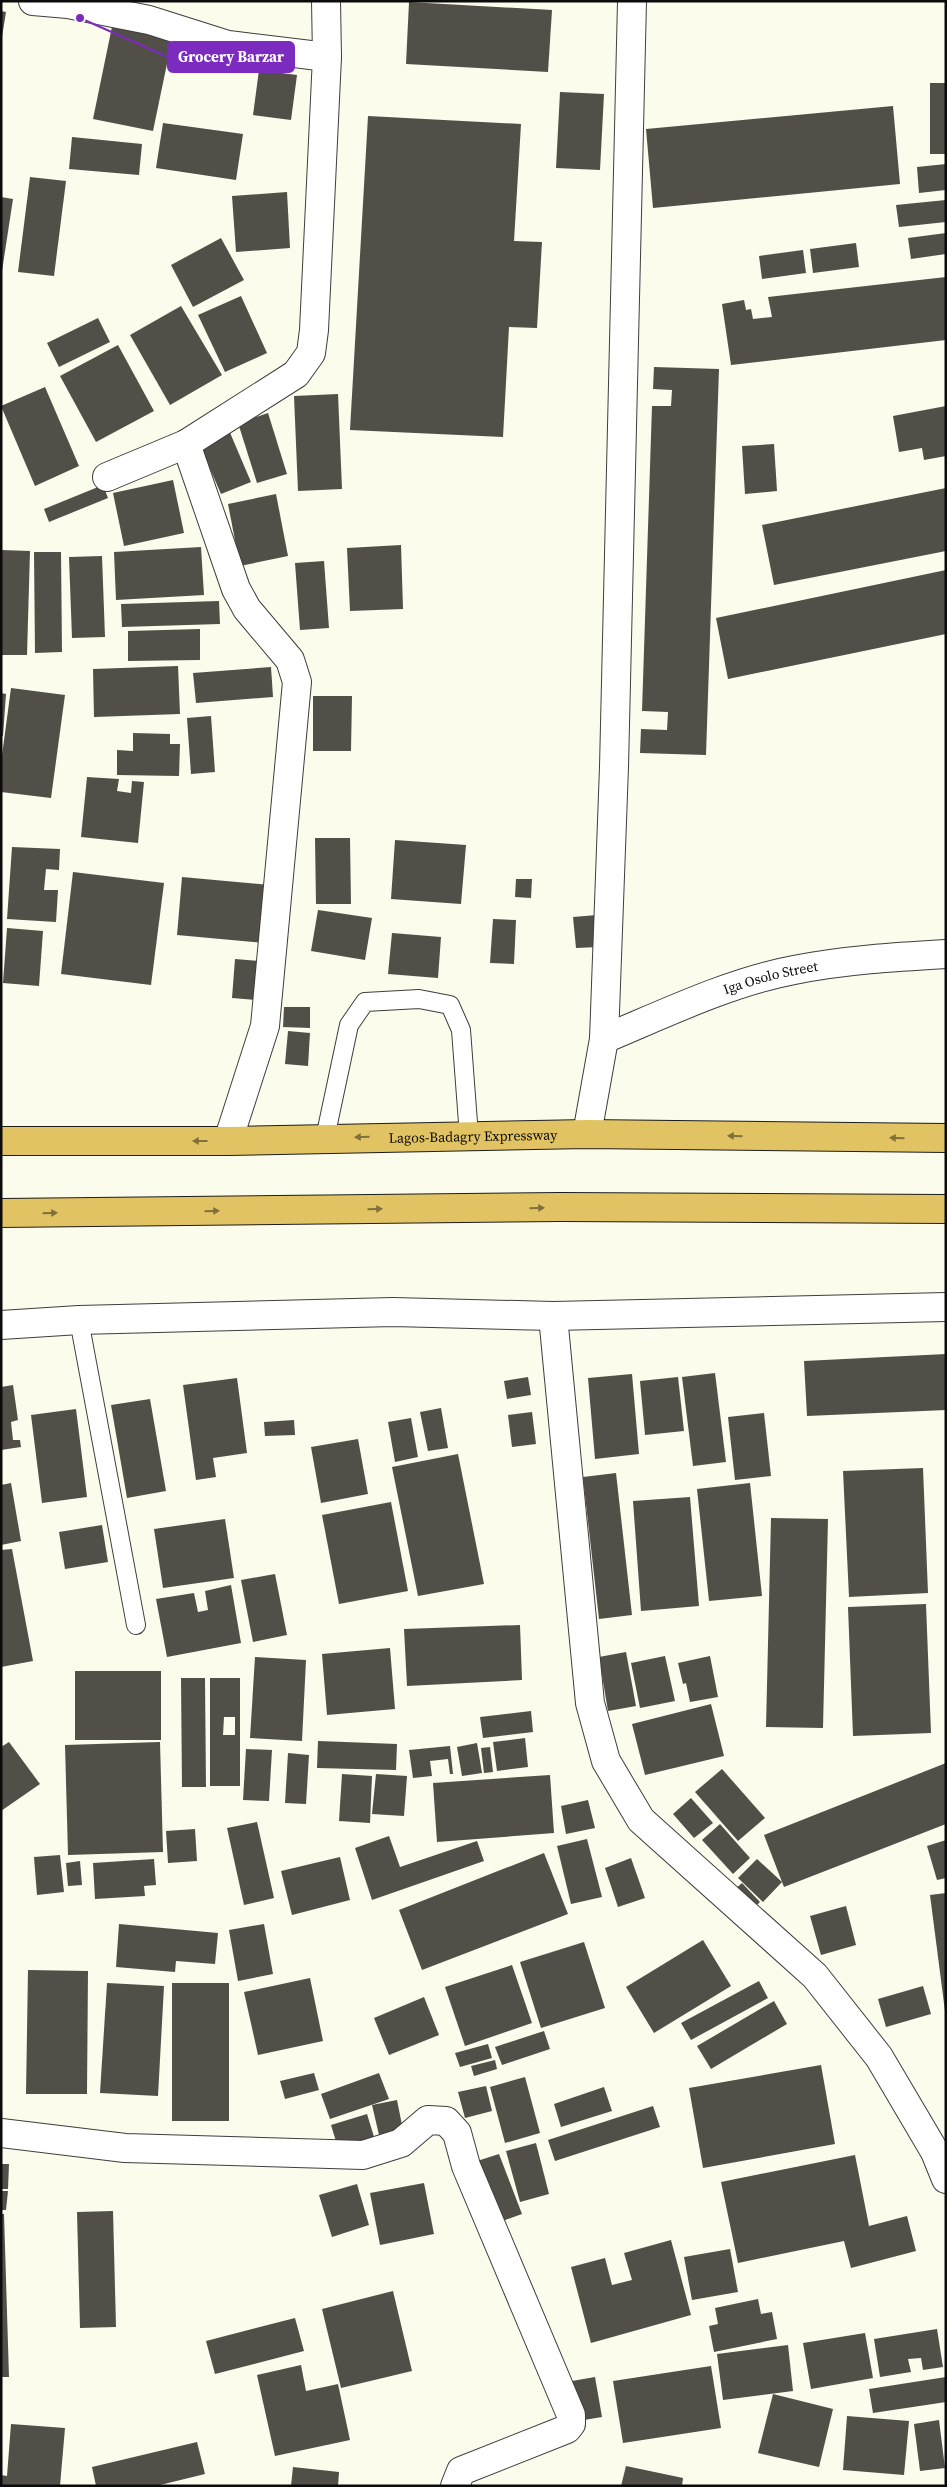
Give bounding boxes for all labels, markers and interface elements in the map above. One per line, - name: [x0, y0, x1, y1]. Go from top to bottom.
- callout: Grocery Barzar: [168, 42, 294, 72]
- text: Grocery Barzar: [178, 46, 284, 67]
- street label: Iga Osolo Street: [720, 956, 820, 999]
- street label: Lagos-Badagry Expressway: [388, 1125, 558, 1148]
- one-way arrow: [726, 1132, 742, 1140]
- one-way arrow: [354, 1133, 370, 1141]
- one-way arrow: [889, 1134, 905, 1142]
- one-way arrow: [191, 1137, 207, 1145]
- one-way arrow: [530, 1203, 546, 1211]
- one-way arrow: [367, 1205, 383, 1213]
- one-way arrow: [205, 1207, 221, 1215]
- one-way arrow: [42, 1209, 58, 1217]

